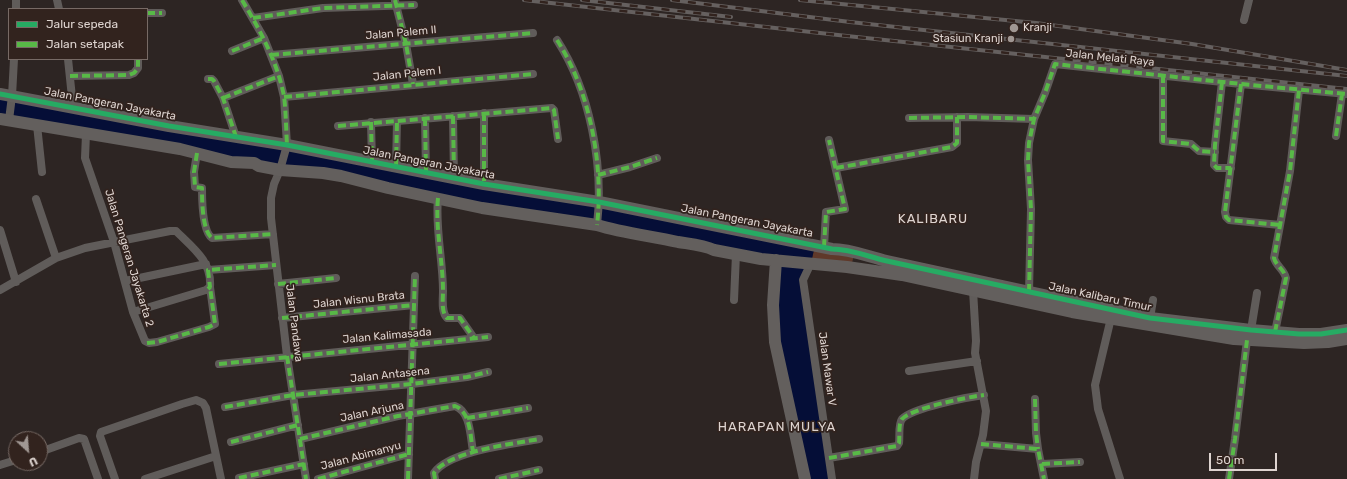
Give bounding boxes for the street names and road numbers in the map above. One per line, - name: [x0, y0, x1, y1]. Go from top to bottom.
- street label: Jalan Palem II: [365, 23, 437, 43]
- street label: Jalan Melati Raya: [1065, 47, 1155, 69]
- street label: Jalan Palem I: [372, 64, 442, 84]
- street label: Jalan Pangeran Jayakarta: [43, 85, 177, 123]
- street label: Jalan Pangeran Jayakarta: [362, 144, 496, 182]
- street label: Jalan Pangeran Jayakarta 2: [102, 188, 156, 328]
- street label: Jalan Pangeran Jayakarta: [680, 202, 814, 240]
- street label: Jalan Kalibaru Timur: [1047, 280, 1153, 314]
- street label: Jalan Pandawa: [283, 283, 305, 363]
- street label: Jalan Wisnu Brata: [313, 289, 405, 311]
- street label: Jalan Kalimasada: [342, 326, 432, 346]
- street label: Jalan Mawar V: [815, 331, 839, 407]
- street label: Jalan Antasena: [350, 364, 430, 386]
- street label: Jalan Arjuna: [339, 399, 405, 425]
- street label: Jalan Abimanyu: [319, 439, 403, 473]

